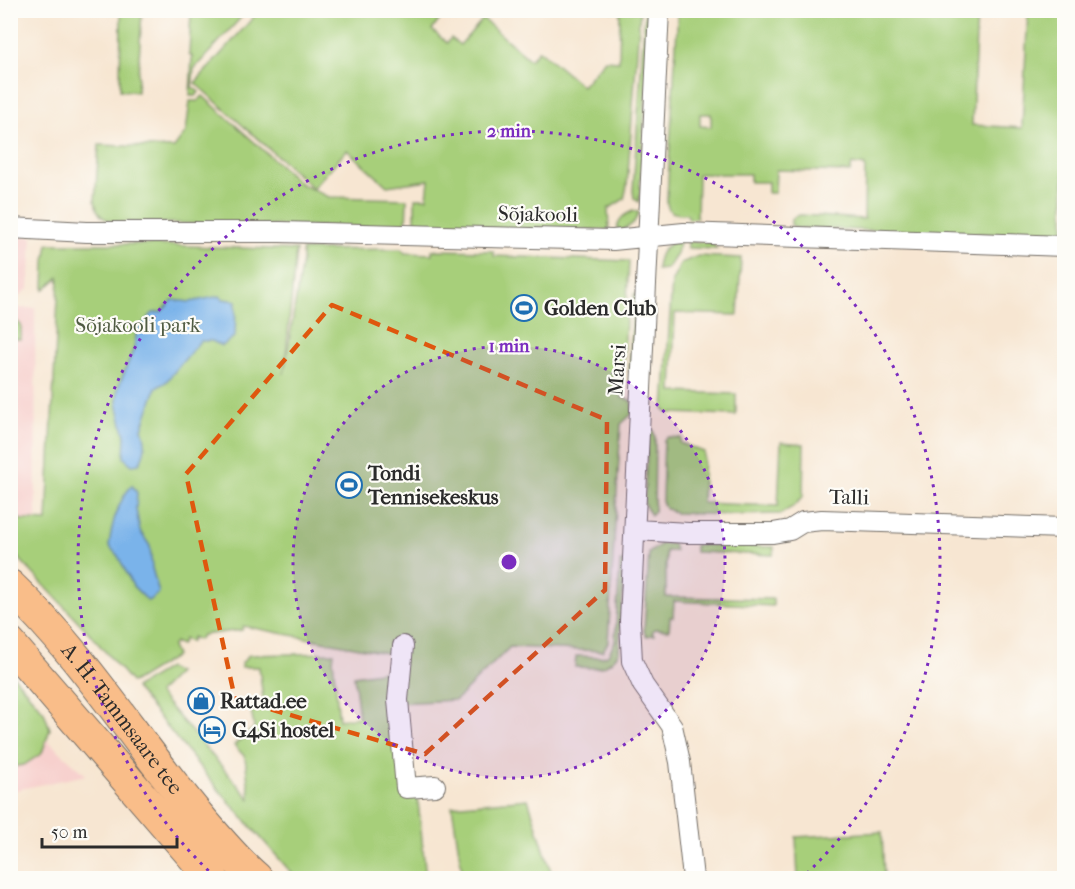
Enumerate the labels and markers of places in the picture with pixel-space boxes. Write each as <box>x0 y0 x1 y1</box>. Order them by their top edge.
sports icon: Golden Club <box>509 293 539 323</box>
place label: Golden Club <box>544 296 656 320</box>
place label: Tondi Tennisekeskus <box>367 461 499 509</box>
sports icon: Tondi Tennisekeskus <box>334 470 364 500</box>
centre of rings <box>499 552 519 572</box>
shop icon: Rattad.ee <box>186 686 216 716</box>
place label: Rattad.ee <box>220 689 307 713</box>
hotel icon: G4Si hostel <box>197 715 227 745</box>
place label: G4Si hostel <box>232 718 335 743</box>

